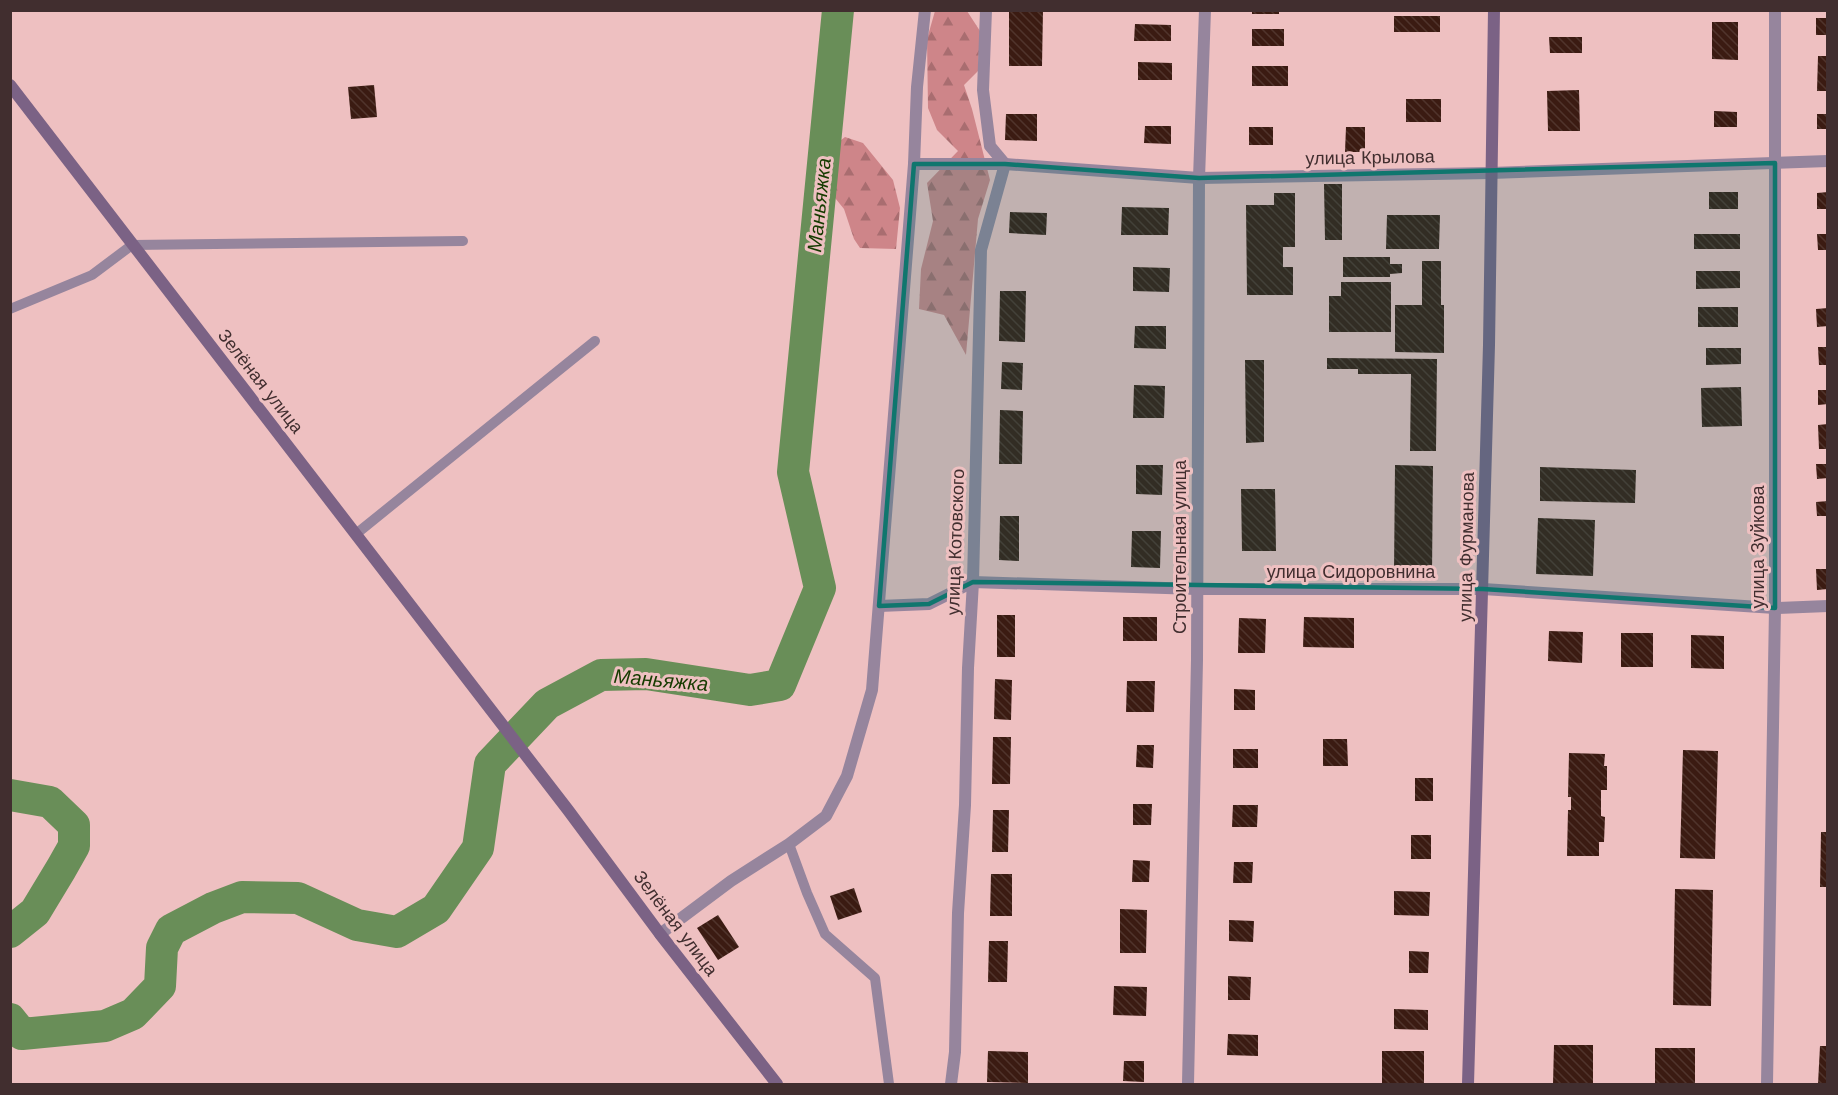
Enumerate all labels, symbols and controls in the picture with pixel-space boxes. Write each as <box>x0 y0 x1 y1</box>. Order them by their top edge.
street label: улица Крылова <box>1305 145 1436 169</box>
water label: Маньяжка <box>802 157 836 253</box>
street label: Зелёная улица <box>214 325 309 438</box>
street label: Строительная улица <box>1169 459 1190 634</box>
street label: улица Котовского <box>942 468 968 616</box>
street label: улица Фурманова <box>1454 471 1478 622</box>
street label: улица Зуйкова <box>1747 485 1768 609</box>
street label: улица Сидоровнина <box>1267 561 1436 582</box>
water label: Маньяжка <box>613 664 709 696</box>
street label: Зелёная улица <box>630 866 723 980</box>

